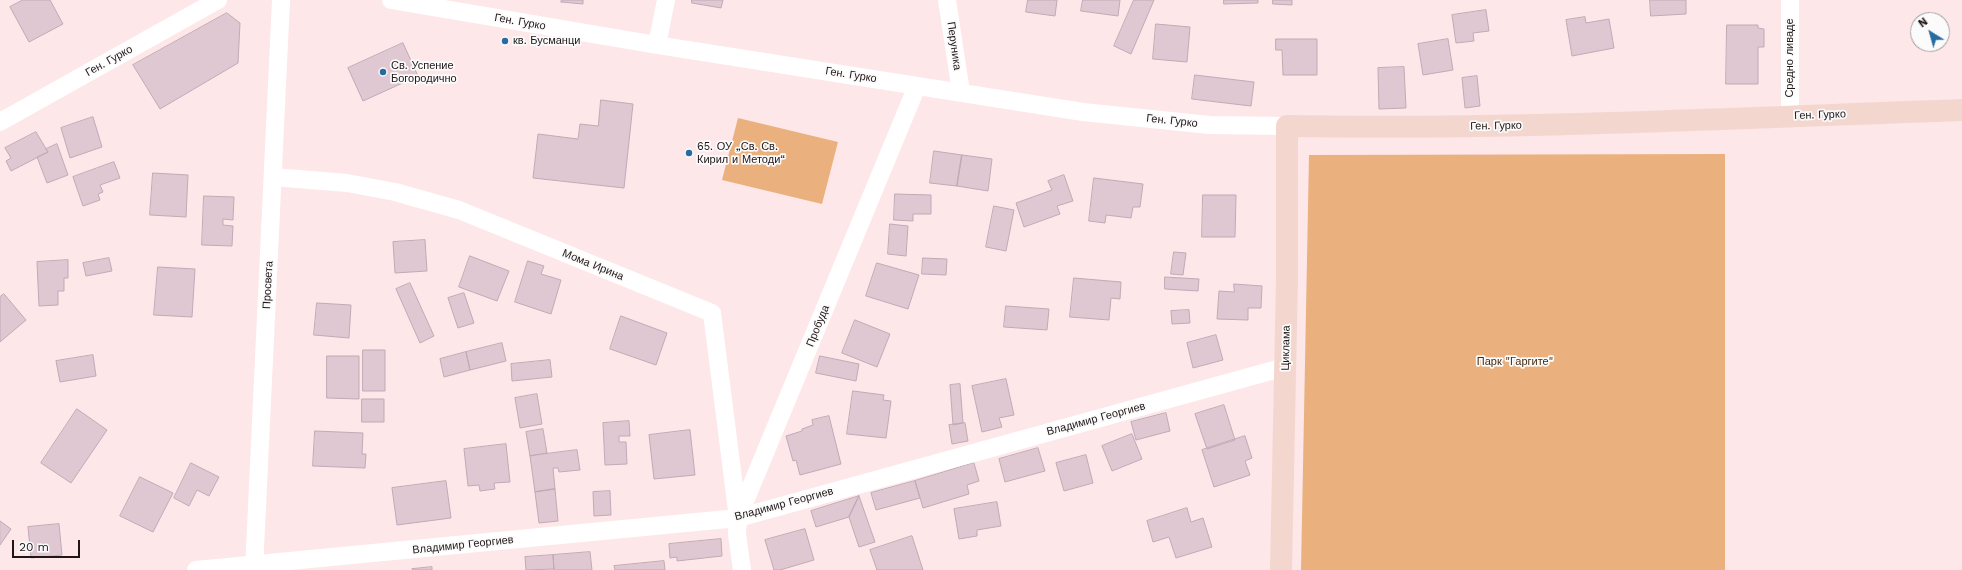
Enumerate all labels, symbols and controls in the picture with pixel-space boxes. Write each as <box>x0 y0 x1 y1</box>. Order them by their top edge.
street label: Ген. Гурко <box>493 11 547 33</box>
north arrow <box>1910 12 1950 52</box>
text: N <box>1916 15 1930 30</box>
street label: Средно ливаде <box>1783 18 1797 98</box>
street label: Перуника <box>944 21 964 71</box>
place label: кв. Бусманци <box>513 34 580 48</box>
marker: кв. Бусманци <box>500 36 510 46</box>
street label: Ген. Гурко <box>83 43 135 79</box>
place label: Св. Успение Богородично <box>391 59 457 85</box>
street label: Ген. Гурко <box>824 64 878 86</box>
marker: Св. Успение Богородично <box>378 67 388 77</box>
street label: Ген. Гурко <box>1794 107 1846 123</box>
street label: Ген. Гурко <box>1146 112 1198 130</box>
street label: Ген. Гурко <box>1470 119 1522 133</box>
place label: 65. ОУ „Св. Св. Кирил и Методи“ <box>697 140 785 166</box>
marker: 65. ОУ „Св. Св. Кирил и Методи“ <box>684 148 694 158</box>
street label: Мома Ирина <box>560 247 626 283</box>
street label: Просвета <box>260 261 276 309</box>
street label: Пробуда <box>804 303 832 349</box>
street label: Циклама <box>1279 325 1293 371</box>
park label: Парк "Гаргите" <box>1477 355 1553 369</box>
street label: Владимир Георгиев <box>1045 399 1147 439</box>
street label: Владимир Георгиев <box>733 484 835 524</box>
scale bar <box>14 532 82 558</box>
street label: Владимир Георгиев <box>412 533 514 557</box>
text: 20 m <box>19 540 49 554</box>

